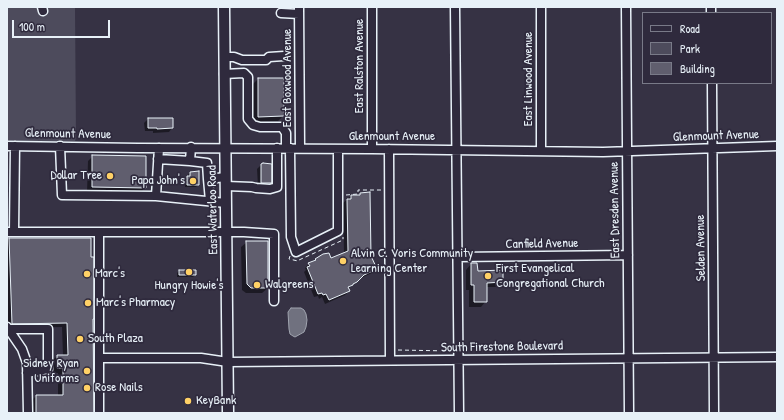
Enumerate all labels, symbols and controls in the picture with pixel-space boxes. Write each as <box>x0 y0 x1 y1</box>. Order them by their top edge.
scale bar <box>14 12 112 38</box>
legend <box>642 12 772 84</box>
text: 100 m <box>19 18 45 35</box>
street label: East Ralston Avenue <box>352 19 368 113</box>
text: Road <box>680 20 700 37</box>
street label: East Boxwood Avenue <box>280 29 296 127</box>
street label: East Linwood Avenue <box>521 32 537 126</box>
text: Park <box>680 40 700 57</box>
text: Building <box>680 60 715 77</box>
street label: Glenmount Avenue <box>25 125 111 143</box>
street label: Glenmount Avenue <box>673 127 759 145</box>
street label: Glenmount Avenue <box>349 129 435 145</box>
street label: East Dresden Avenue <box>606 161 624 259</box>
street label: East Waterloo Road <box>204 165 222 255</box>
place label: Dollar Tree <box>50 168 102 184</box>
marker: Dollar Tree <box>105 171 115 181</box>
place label: Papa John's <box>131 173 185 189</box>
marker: Papa John's <box>188 176 198 186</box>
street label: Selden Avenue <box>693 215 709 281</box>
street label: Canfield Avenue <box>505 236 579 252</box>
place label: Alvin C. Voris Community Learning Center <box>351 246 473 277</box>
marker: Alvin C. Voris Community Learning Center <box>338 256 348 266</box>
place label: First Evangelical Congregational Church <box>496 261 604 292</box>
place label: Marc's <box>95 266 125 282</box>
marker: Hungry Howie's <box>184 267 194 277</box>
marker: Marc's <box>82 269 92 279</box>
marker: First Evangelical Congregational Church <box>483 271 493 281</box>
place label: Walgreens <box>265 277 314 293</box>
place label: Hungry Howie's <box>154 278 224 294</box>
marker: Walgreens <box>252 280 262 290</box>
place label: Marc's Pharmacy <box>96 295 175 311</box>
marker: Marc's Pharmacy <box>83 298 93 308</box>
place label: South Plaza <box>88 331 143 347</box>
marker: South Plaza <box>75 334 85 344</box>
street label: South Firestone Boulevard <box>441 338 563 356</box>
place label: Sidney Ryan Uniforms <box>23 356 79 387</box>
marker: Sidney Ryan Uniforms <box>82 366 92 376</box>
place label: Rose Nails <box>95 380 143 396</box>
marker: Rose Nails <box>82 383 92 393</box>
place label: KeyBank <box>196 393 236 409</box>
marker: KeyBank <box>183 396 193 406</box>

